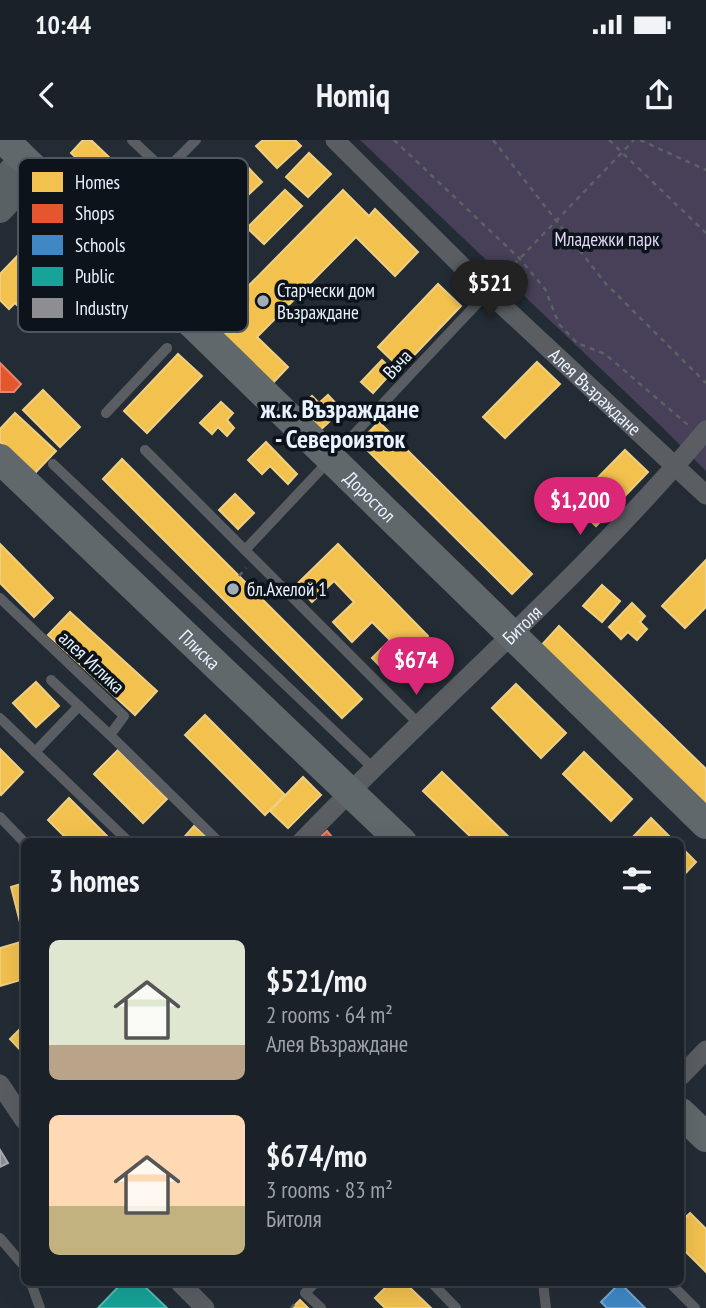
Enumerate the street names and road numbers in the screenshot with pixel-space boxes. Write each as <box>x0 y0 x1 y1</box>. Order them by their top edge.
street label: Алея Възраждане <box>544 343 646 441</box>
street label: Въча <box>378 344 416 384</box>
street label: Доростол <box>339 466 401 527</box>
street label: Битоля <box>497 600 547 649</box>
street label: Плиска <box>174 624 225 675</box>
street label: алея Иглика <box>54 626 130 698</box>

